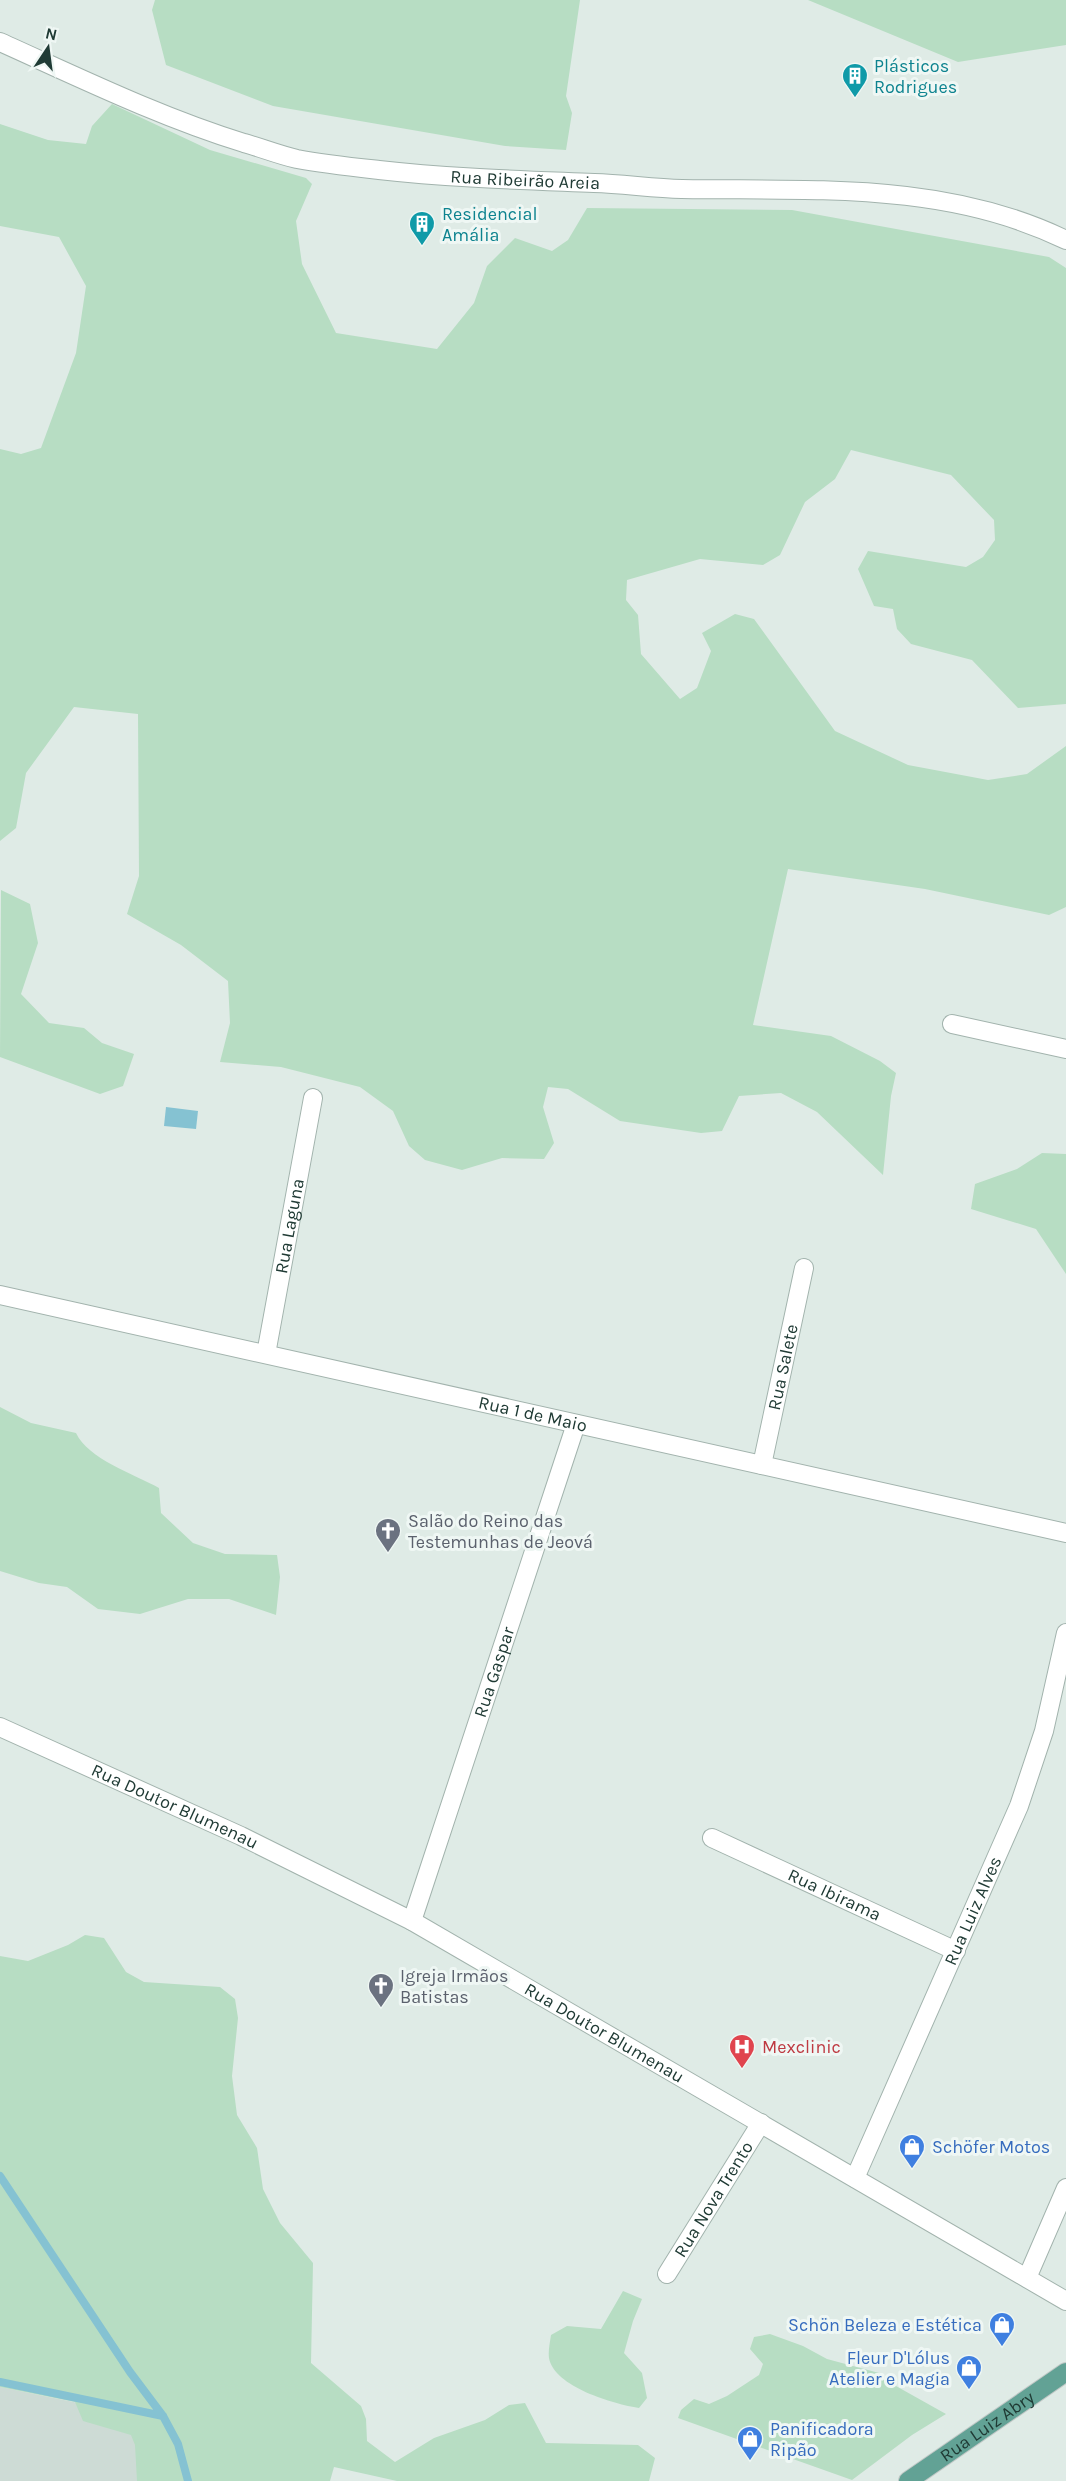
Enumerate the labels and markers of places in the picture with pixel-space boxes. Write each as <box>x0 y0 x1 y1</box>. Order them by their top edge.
place label: Plásticos Rodrigues <box>874 55 957 98</box>
building icon: Plásticos Rodrigues <box>840 61 870 99</box>
place label: Residencial Amália <box>442 203 537 246</box>
building icon: Residencial Amália <box>407 209 437 247</box>
place label: Salão do Reino das Testemunhas de Jeová <box>408 1510 593 1553</box>
church icon: Salão do Reino das Testemunhas de Jeová <box>373 1516 403 1554</box>
place label: Igreja Irmãos Batistas <box>400 1965 508 2008</box>
church icon: Igreja Irmãos Batistas <box>366 1971 396 2009</box>
hospital icon: Mexclinic <box>727 2032 757 2070</box>
place label: Mexclinic <box>762 2036 841 2058</box>
shop icon: Schöfer Motos <box>897 2132 927 2170</box>
place label: Schöfer Motos <box>932 2136 1050 2158</box>
shop icon: Schön Beleza e Estética <box>987 2310 1017 2348</box>
place label: Schön Beleza e Estética <box>788 2314 982 2336</box>
place label: Fleur D'Lólus Atelier e Magia <box>829 2347 950 2390</box>
shop icon: Fleur D'Lólus Atelier e Magia <box>954 2353 984 2391</box>
place label: Panificadora Ripão <box>770 2418 874 2461</box>
shop icon: Panificadora Ripão <box>735 2424 765 2462</box>

